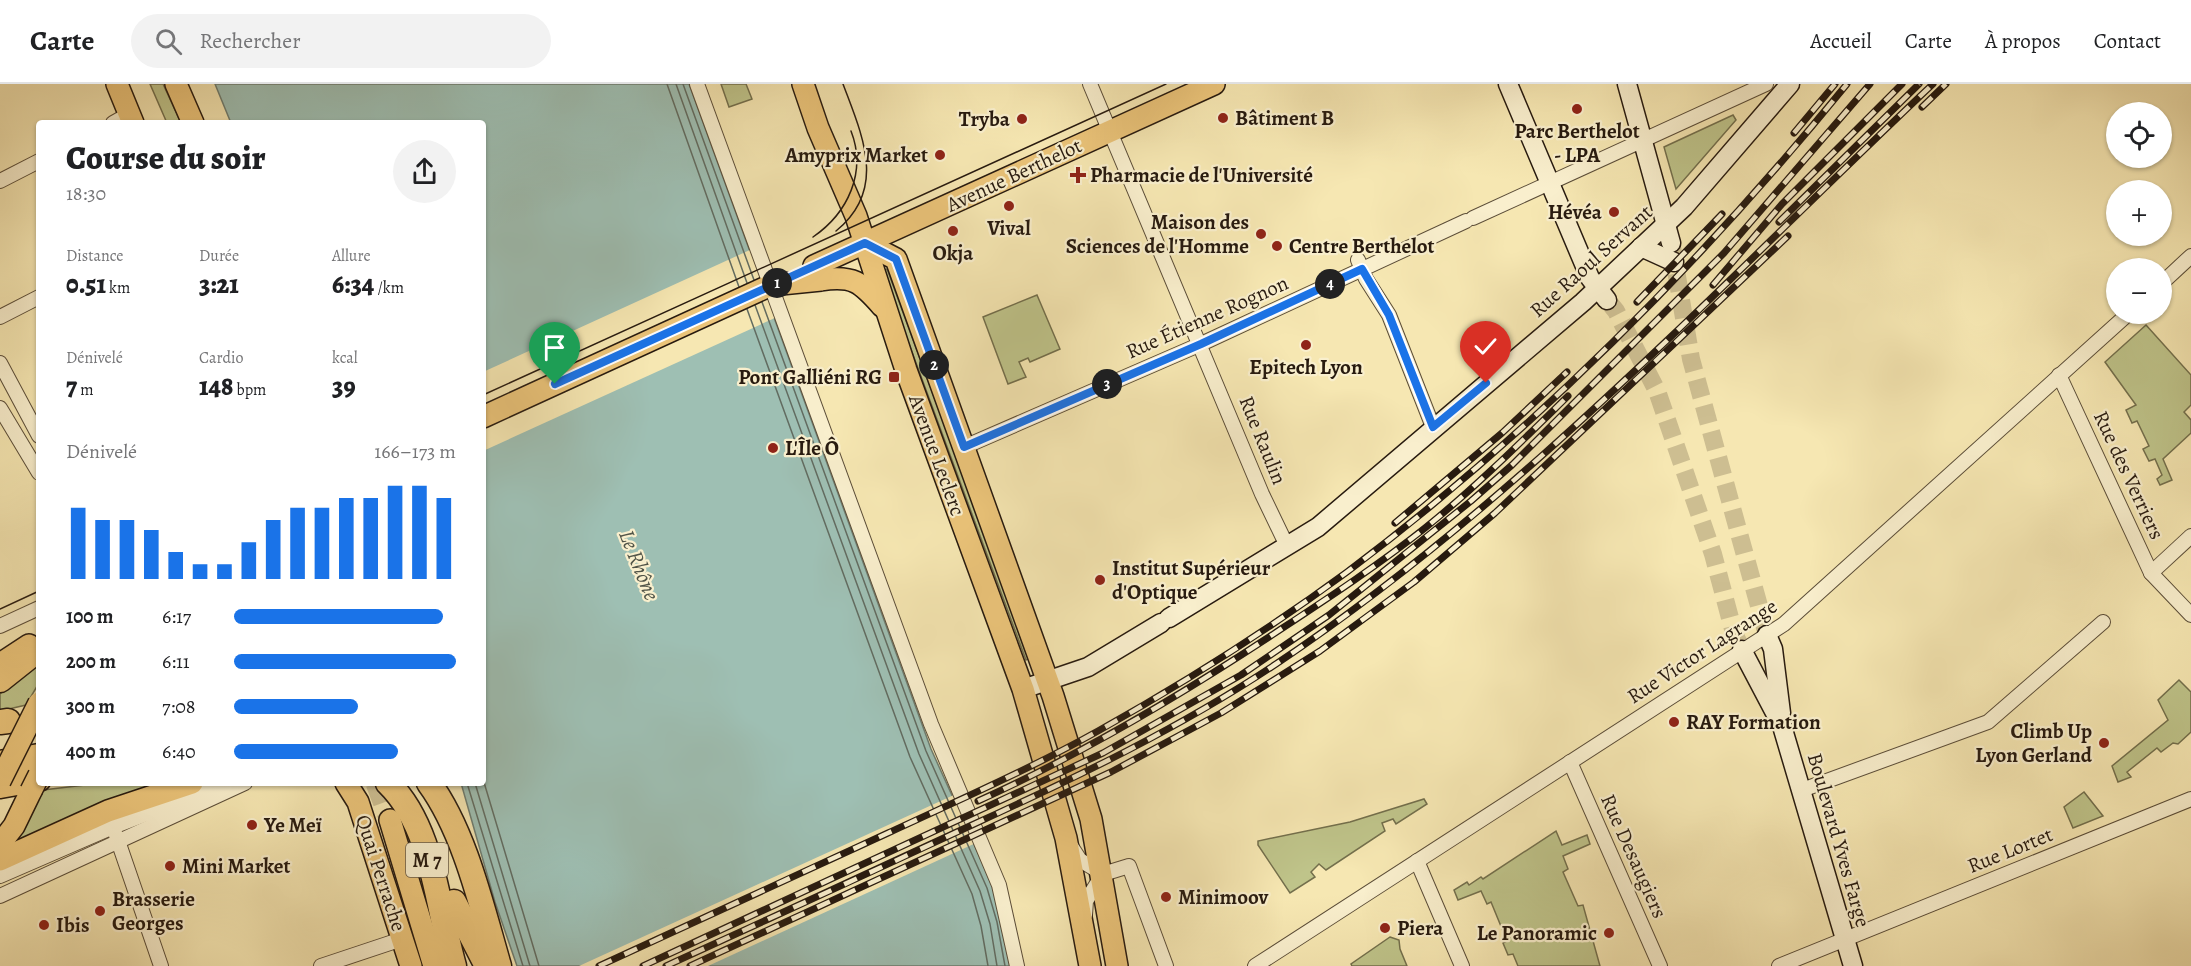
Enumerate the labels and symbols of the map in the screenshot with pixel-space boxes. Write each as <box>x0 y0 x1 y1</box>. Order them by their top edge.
marker: Parc Berthelot - LPA <box>1570 102 1584 116</box>
place label: Bâtiment B <box>1235 104 1334 132</box>
place label: Tryba <box>959 105 1011 133</box>
marker: Bâtiment B <box>1216 111 1230 125</box>
marker: Tryba <box>1015 112 1029 126</box>
place label: Parc Berthelot - LPA <box>1514 117 1640 169</box>
street label: Avenue Berthelot <box>941 131 1086 219</box>
place label: Amyprix Market <box>784 141 928 169</box>
marker: Amyprix Market <box>933 148 947 162</box>
place label: Pharmacie de l'Université <box>1090 161 1313 189</box>
marker: Pharmacie de l'Université <box>1071 168 1085 182</box>
street label: Rue Raoul Servant <box>1524 198 1658 324</box>
place label: Hévéa <box>1548 198 1603 226</box>
marker: Vival <box>1002 199 1016 213</box>
marker: Hévéa <box>1607 205 1621 219</box>
place label: Maison des Sciences de l'Homme <box>1066 208 1249 260</box>
place label: Vival <box>986 214 1031 242</box>
marker: Okja <box>946 224 960 238</box>
marker: Maison des Sciences de l'Homme <box>1254 227 1268 241</box>
place label: Centre Berthelot <box>1289 232 1435 260</box>
place label: Okja <box>933 239 974 267</box>
marker: Centre Berthelot <box>1270 239 1284 253</box>
pin: 1 <box>762 268 792 298</box>
street label: Rue Étienne Rognon <box>1121 269 1293 365</box>
pin: 4 <box>1315 269 1345 299</box>
pin <box>1460 321 1511 383</box>
pin <box>529 322 580 384</box>
marker: Epitech Lyon <box>1299 338 1313 352</box>
pin: 2 <box>919 350 949 380</box>
place label: Epitech Lyon <box>1249 353 1363 381</box>
place label: Pont Galliéni RG <box>738 363 882 391</box>
pin: 3 <box>1092 369 1122 399</box>
marker: Pont Galliéni RG <box>887 370 901 384</box>
street label: Avenue Leclerc <box>902 390 972 520</box>
street label: Rue Raulin <box>1233 392 1293 488</box>
street label: Rue des Verriers <box>2087 406 2171 544</box>
place label: L'Île Ô <box>785 434 839 462</box>
marker: L'Île Ô <box>766 441 780 455</box>
water label: Le Rhône <box>611 525 667 605</box>
place label: Institut Supérieur d'Optique <box>1112 554 1271 606</box>
marker: Institut Supérieur d'Optique <box>1093 573 1107 587</box>
street label: Rue Victor Lagrange <box>1622 592 1782 710</box>
place label: RAY Formation <box>1686 708 1821 736</box>
marker: RAY Formation <box>1667 715 1681 729</box>
place label: Climb Up Lyon Gerland <box>1975 717 2093 769</box>
marker: Climb Up Lyon Gerland <box>2097 736 2111 750</box>
street label: Boulevard Yves Farge <box>1801 750 1877 930</box>
street label: Rue Desaugiers <box>1594 789 1674 923</box>
place label: Ye Meï <box>263 811 322 839</box>
street label: Quai Perrache <box>349 811 413 935</box>
marker: Ye Meï <box>245 818 259 832</box>
street label: Rue Lortet <box>1963 820 2057 880</box>
road number: M 7 <box>406 843 448 877</box>
place label: Mini Market <box>182 852 291 880</box>
marker: Mini Market <box>163 859 177 873</box>
place label: Minimoov <box>1178 883 1269 911</box>
place label: Brasserie Georges <box>112 885 195 937</box>
marker: Minimoov <box>1159 890 1173 904</box>
marker: Brasserie Georges <box>93 904 107 918</box>
place label: Ibis <box>56 911 90 939</box>
place label: Piera <box>1397 914 1444 942</box>
marker: Ibis <box>37 918 51 932</box>
place label: Le Panoramic <box>1477 919 1597 947</box>
marker: Piera <box>1378 921 1392 935</box>
marker: Le Panoramic <box>1602 926 1616 940</box>

